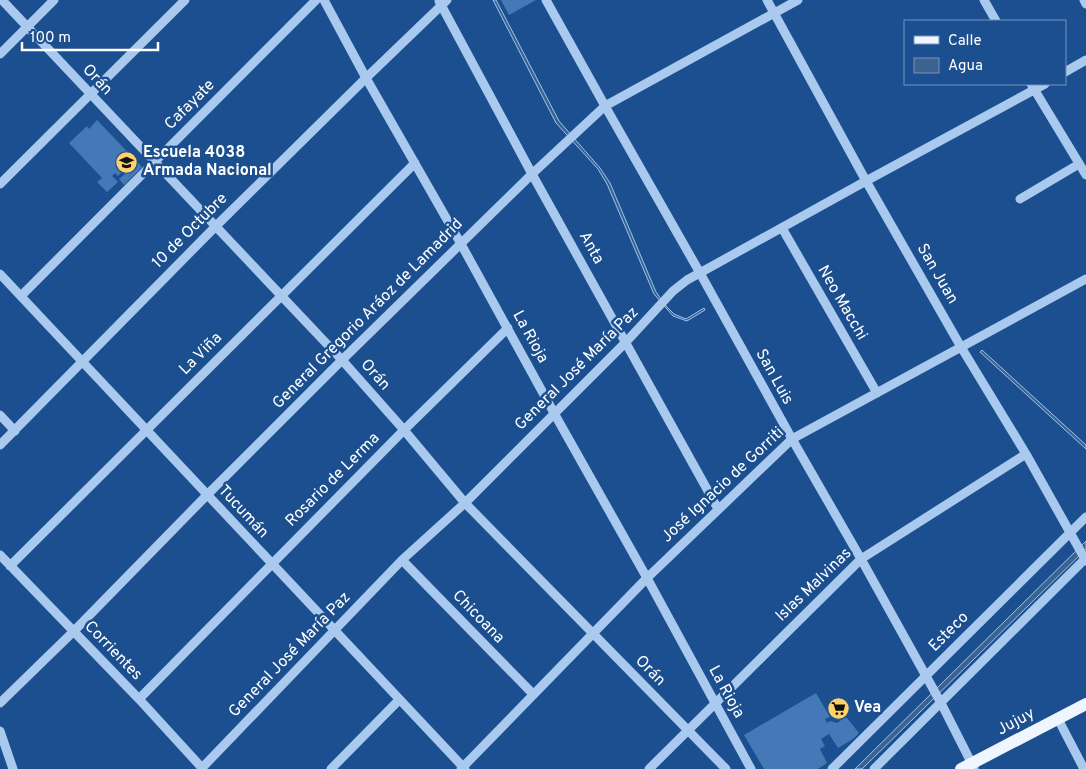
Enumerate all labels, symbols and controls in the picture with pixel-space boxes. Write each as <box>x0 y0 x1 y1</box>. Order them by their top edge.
scale bar <box>22 20 159 52</box>
legend <box>904 20 1066 85</box>
text: 100 m <box>30 29 71 48</box>
text: Calle <box>948 32 982 51</box>
text: Agua <box>948 57 983 76</box>
street label: Orán <box>78 60 116 100</box>
street label: Cafayate <box>161 76 219 134</box>
place label: Escuela 4038 Armada Nacional <box>143 143 272 181</box>
school or university icon: Escuela 4038 Armada Nacional <box>115 150 139 174</box>
street label: 10 de Octubre <box>148 189 232 273</box>
street label: General Gregorio Aráoz de Lamadrid <box>269 215 467 413</box>
street label: Anta <box>574 228 608 268</box>
street label: San Juan <box>912 240 962 308</box>
street label: Neo Macchi <box>813 262 871 344</box>
street label: General José María Paz <box>511 303 643 435</box>
street label: La Rioja <box>507 307 553 367</box>
street label: La Viña <box>175 328 227 380</box>
street label: San Luis <box>751 346 797 408</box>
street label: Orán <box>356 355 394 395</box>
street label: José Ignacio de Gorriti <box>657 423 789 547</box>
street label: Rosario de Lerma <box>282 429 384 531</box>
street label: Tucumán <box>213 481 273 543</box>
street label: Islas Malvinas <box>772 544 856 626</box>
street label: Chicoana <box>448 586 508 648</box>
street label: General José María Paz <box>225 588 355 722</box>
street label: Esteco <box>925 608 973 656</box>
street label: Corrientes <box>80 617 146 685</box>
street label: Orán <box>630 651 670 691</box>
street label: La Rioja <box>703 662 749 722</box>
supermarket icon: Vea <box>826 696 850 720</box>
place label: Vea <box>854 698 881 718</box>
street label: Jujuy <box>994 704 1038 740</box>

